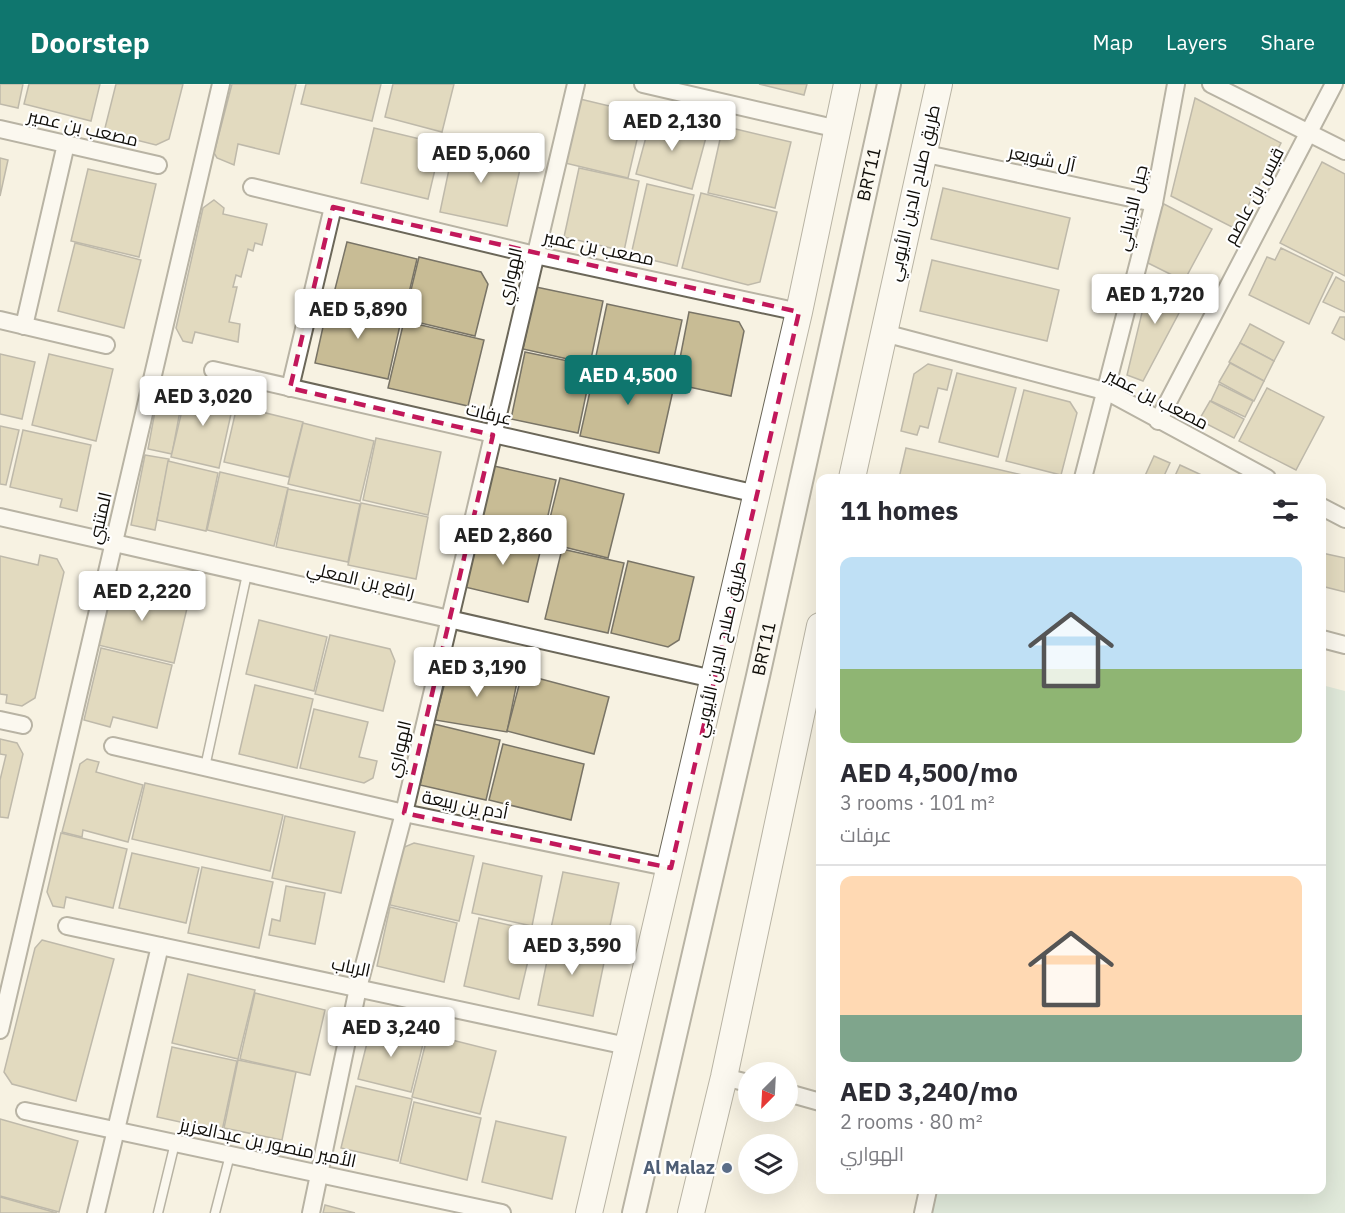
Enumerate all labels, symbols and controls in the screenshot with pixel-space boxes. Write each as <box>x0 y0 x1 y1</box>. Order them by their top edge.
text: Doorstep <box>30 24 150 61</box>
text: Map <box>1093 28 1133 56</box>
text: Layers <box>1166 28 1228 56</box>
text: Share <box>1261 28 1315 56</box>
pin: AED 2,130 <box>603 101 741 152</box>
street label: طريق صلاح الدين الأيوبي <box>882 102 948 284</box>
street label: مصعب بن عمير <box>25 103 140 151</box>
text: AED 2,130 <box>623 107 721 134</box>
pin: AED 5,060 <box>412 133 550 184</box>
text: AED 5,060 <box>432 139 530 166</box>
street label: آل شويعر <box>1005 140 1078 177</box>
street label: قيس بن عاصم <box>1218 143 1290 249</box>
street label: BRT11 <box>851 145 886 203</box>
street label: جبل الذبياني <box>1110 163 1156 254</box>
street label: مصعب بن عمير <box>541 224 656 270</box>
street label: الهواري <box>492 245 530 307</box>
pin: AED 1,720 <box>1086 274 1224 325</box>
text: AED 1,720 <box>1106 280 1204 307</box>
pin: AED 5,890 <box>289 289 427 340</box>
text: AED 5,890 <box>309 295 407 322</box>
pin: AED 4,500 <box>559 355 697 406</box>
text: AED 4,500 <box>579 361 677 388</box>
street label: مصعب بن عمير <box>1101 362 1213 434</box>
pin: AED 3,020 <box>134 376 272 427</box>
text: AED 3,020 <box>154 382 252 409</box>
street label: عرفات <box>464 397 514 430</box>
street label: المتنبي <box>82 490 120 547</box>
text: 11 homes <box>840 493 958 527</box>
icon: filters <box>1269 494 1302 527</box>
pin: AED 2,860 <box>434 515 572 566</box>
text: AED 2,860 <box>454 521 552 548</box>
street label: رافع بن المعلي <box>304 556 417 606</box>
street label: طريق صلاح الدين الأيوبي <box>688 558 754 740</box>
pin: AED 2,220 <box>73 571 211 622</box>
text: AED 2,220 <box>93 577 191 604</box>
icon: home <box>1017 596 1125 704</box>
street label: BRT11 <box>746 619 781 678</box>
pin: AED 3,190 <box>408 647 546 698</box>
text: AED 3,190 <box>428 653 526 680</box>
street label: الهواري <box>381 718 419 780</box>
text: AED 4,500/mo <box>840 755 1018 789</box>
street label: أدم بن ربيعة <box>420 785 510 825</box>
text: 3 rooms · 101 m² <box>840 789 995 816</box>
text: عرفات <box>840 821 892 848</box>
icon: home <box>1017 915 1125 1023</box>
pin: AED 3,590 <box>503 925 641 976</box>
text: AED 3,590 <box>523 931 621 958</box>
street label: الرباب <box>329 951 373 982</box>
pin: AED 3,240 <box>322 1007 460 1058</box>
text: AED 3,240 <box>342 1013 440 1040</box>
north arrow <box>738 1062 798 1122</box>
map controls <box>738 1062 798 1194</box>
text: AED 3,240/mo <box>840 1074 1018 1108</box>
text: 2 rooms · 80 m² <box>840 1108 983 1135</box>
street label: الأمير منصور بن عبدالعزيز <box>177 1112 359 1172</box>
button: layers <box>738 1134 798 1194</box>
text: الهواري <box>840 1140 904 1167</box>
place label: Al Malaz <box>643 1156 715 1179</box>
marker: Al Malaz <box>720 1161 734 1175</box>

